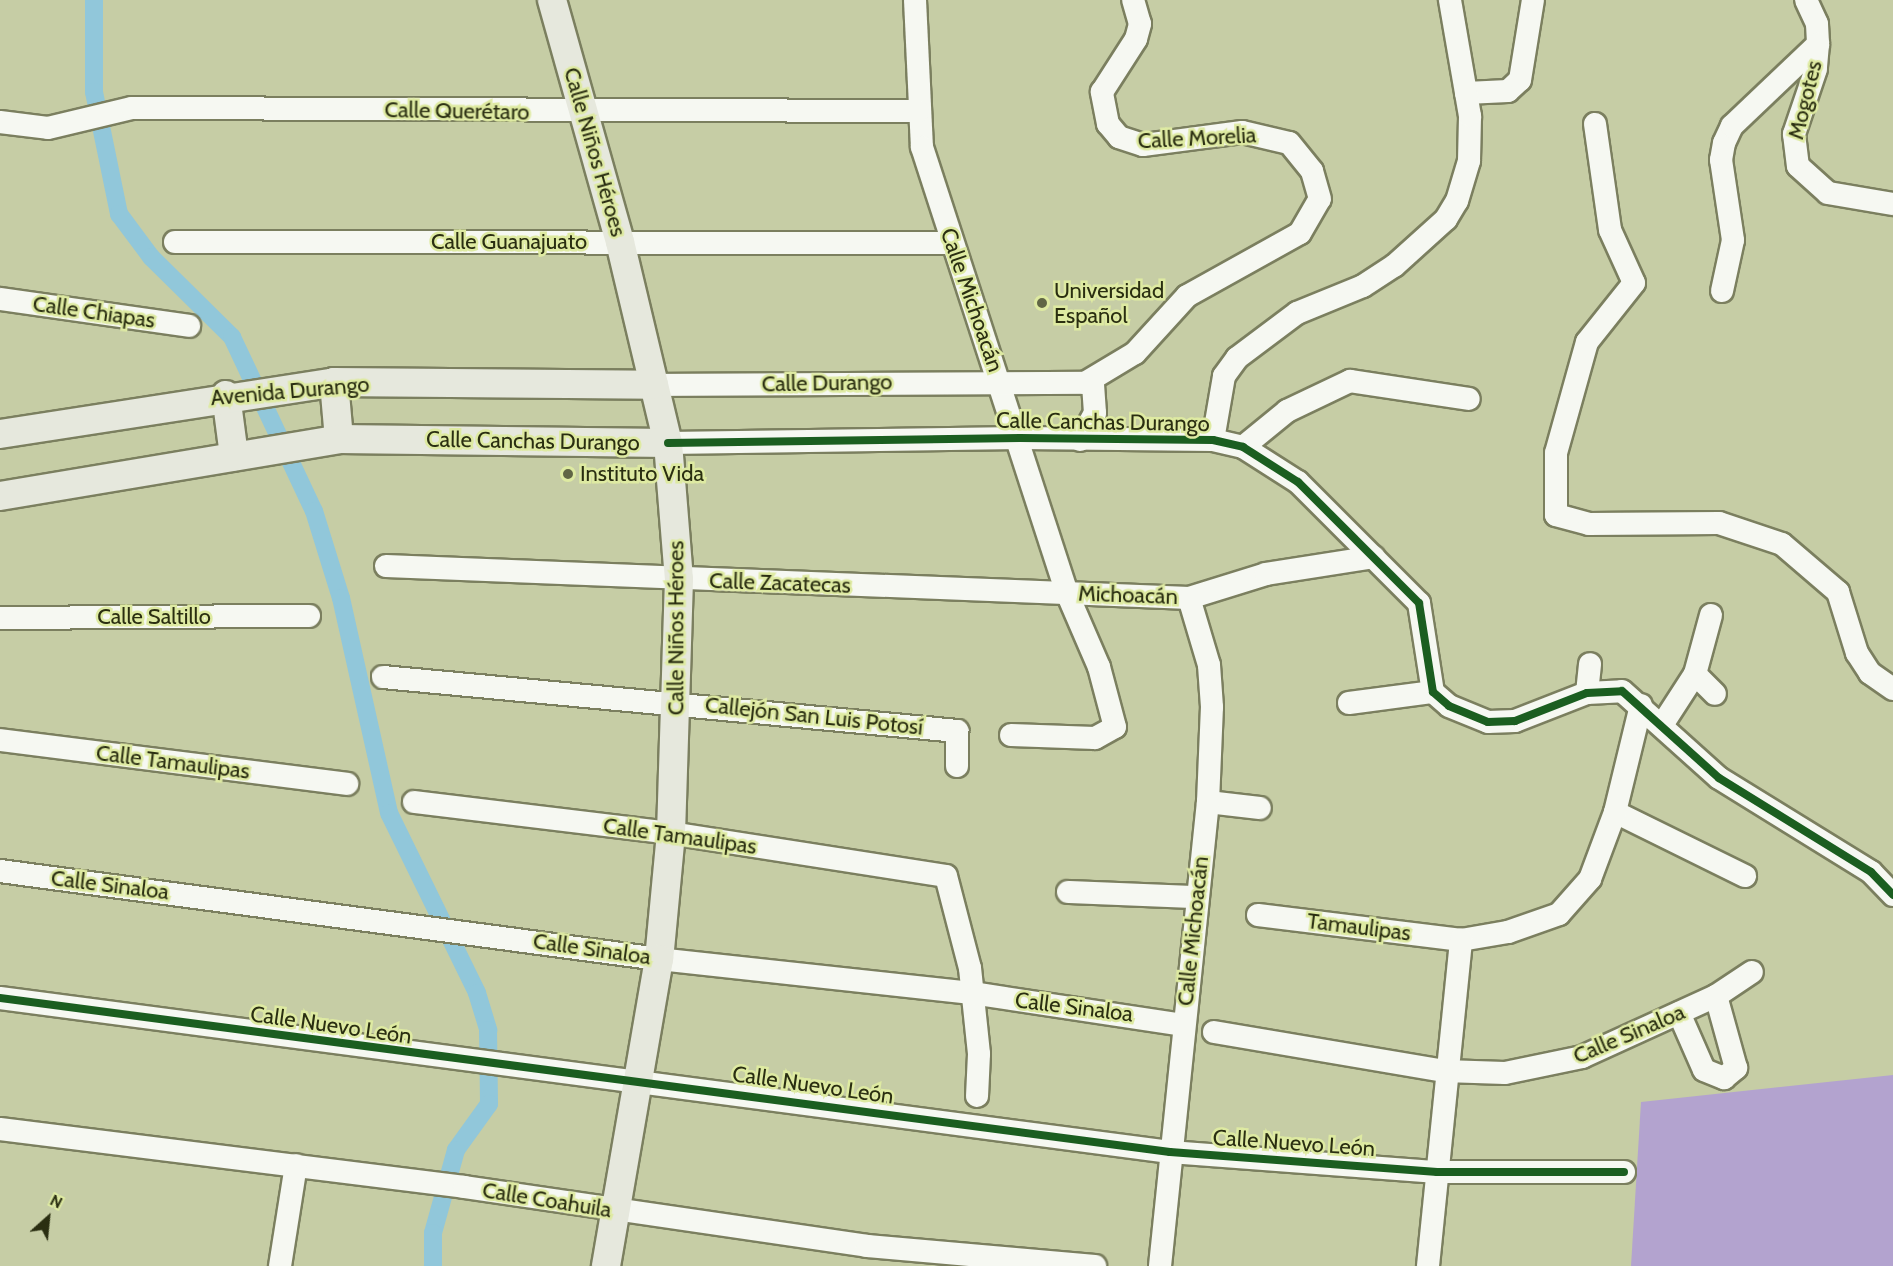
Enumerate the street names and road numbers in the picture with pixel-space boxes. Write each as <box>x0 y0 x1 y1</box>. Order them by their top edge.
street label: Mogotes <box>1782 58 1828 142</box>
street label: Calle Niños Héroes <box>558 64 632 240</box>
street label: Calle Querétaro <box>384 97 530 125</box>
street label: Calle Morelia <box>1137 122 1257 154</box>
street label: Calle Michoacán <box>935 225 1009 375</box>
street label: Calle Guanajuato <box>431 229 587 255</box>
street label: Calle Chiapas <box>31 290 157 334</box>
street label: Calle Durango <box>761 369 893 397</box>
street label: Avenida Durango <box>209 371 371 411</box>
street label: Calle Canchas Durango <box>996 407 1210 437</box>
street label: Calle Canchas Durango <box>426 426 640 456</box>
street label: Calle Niños Héroes <box>663 541 689 715</box>
street label: Calle Zacatecas <box>709 567 851 599</box>
street label: Michoacán <box>1078 580 1178 610</box>
street label: Calle Saltillo <box>97 604 211 630</box>
street label: Callejón San Luis Potosí <box>704 691 924 741</box>
street label: Calle Tamaulipas <box>95 739 251 785</box>
street label: Calle Tamaulipas <box>602 812 758 860</box>
street label: Calle Michoacán <box>1172 855 1214 1007</box>
street label: Calle Sinaloa <box>50 865 170 905</box>
street label: Tamaulipas <box>1306 908 1412 946</box>
street label: Calle Sinaloa <box>531 928 653 970</box>
street label: Calle Sinaloa <box>1014 987 1134 1027</box>
street label: Calle Sinaloa <box>1569 999 1689 1069</box>
street label: Calle Nuevo León <box>249 1001 413 1049</box>
street label: Calle Nuevo León <box>731 1061 895 1109</box>
street label: Calle Nuevo León <box>1212 1124 1376 1162</box>
street label: Calle Coahuila <box>481 1177 613 1223</box>

